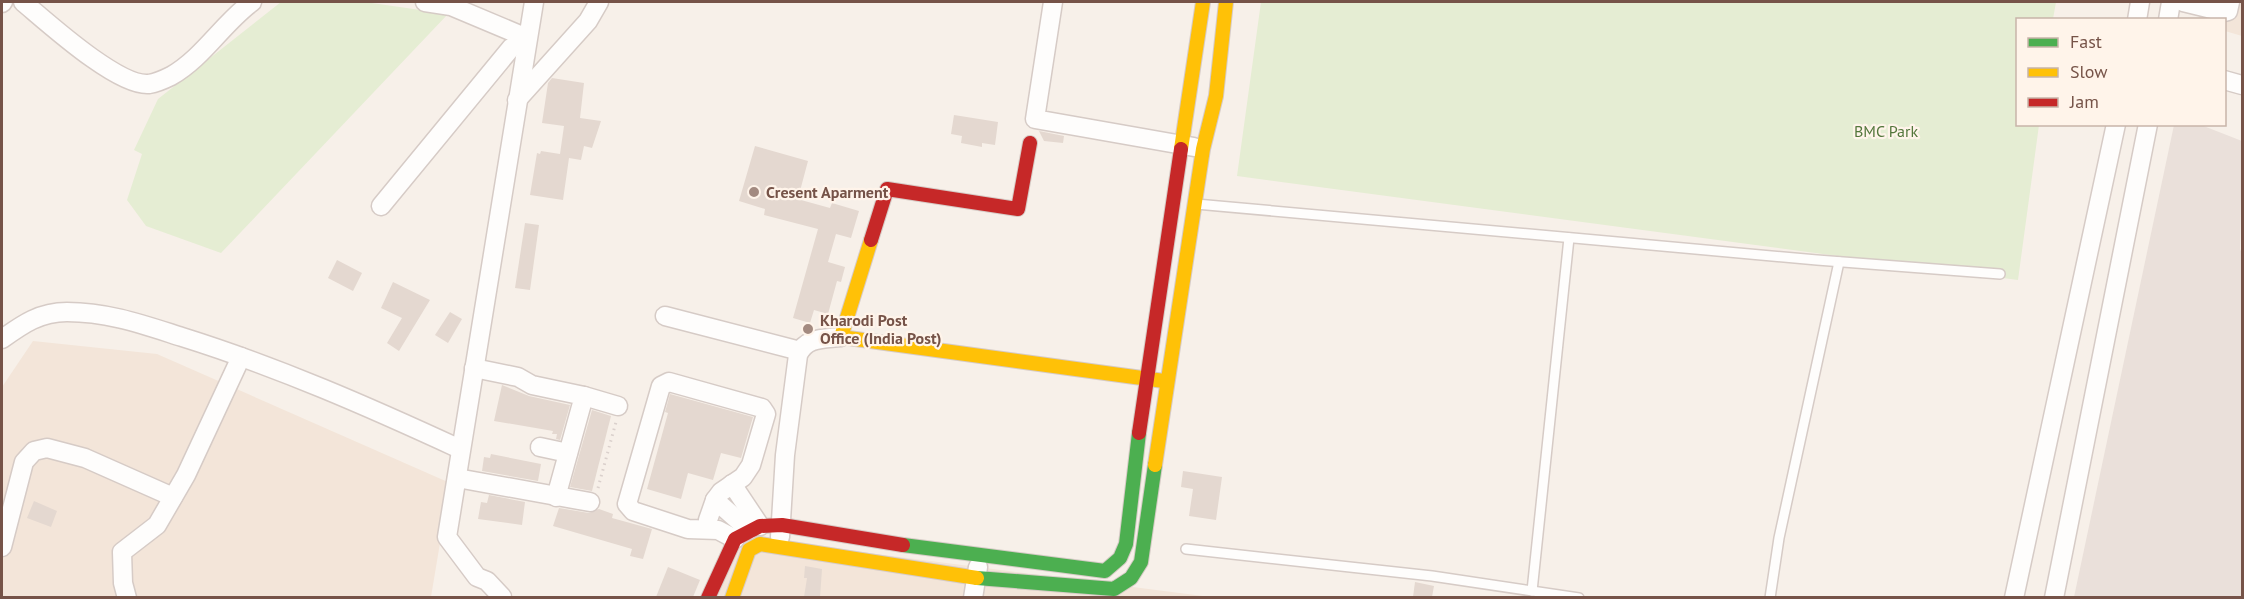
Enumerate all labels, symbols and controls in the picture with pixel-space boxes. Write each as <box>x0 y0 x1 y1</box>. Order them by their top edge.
legend <box>2016 18 2226 126</box>
text: Fast <box>2070 30 2102 53</box>
text: Slow <box>2070 60 2108 83</box>
text: Jam <box>2069 90 2099 113</box>
park label: BMC Park <box>1854 121 1918 141</box>
place label: Cresent Aparment <box>766 182 889 202</box>
marker: Cresent Aparment <box>747 185 761 199</box>
place label: Kharodi Post Office (India Post) <box>820 310 942 348</box>
marker: Kharodi Post Office (India Post) <box>801 322 815 336</box>

